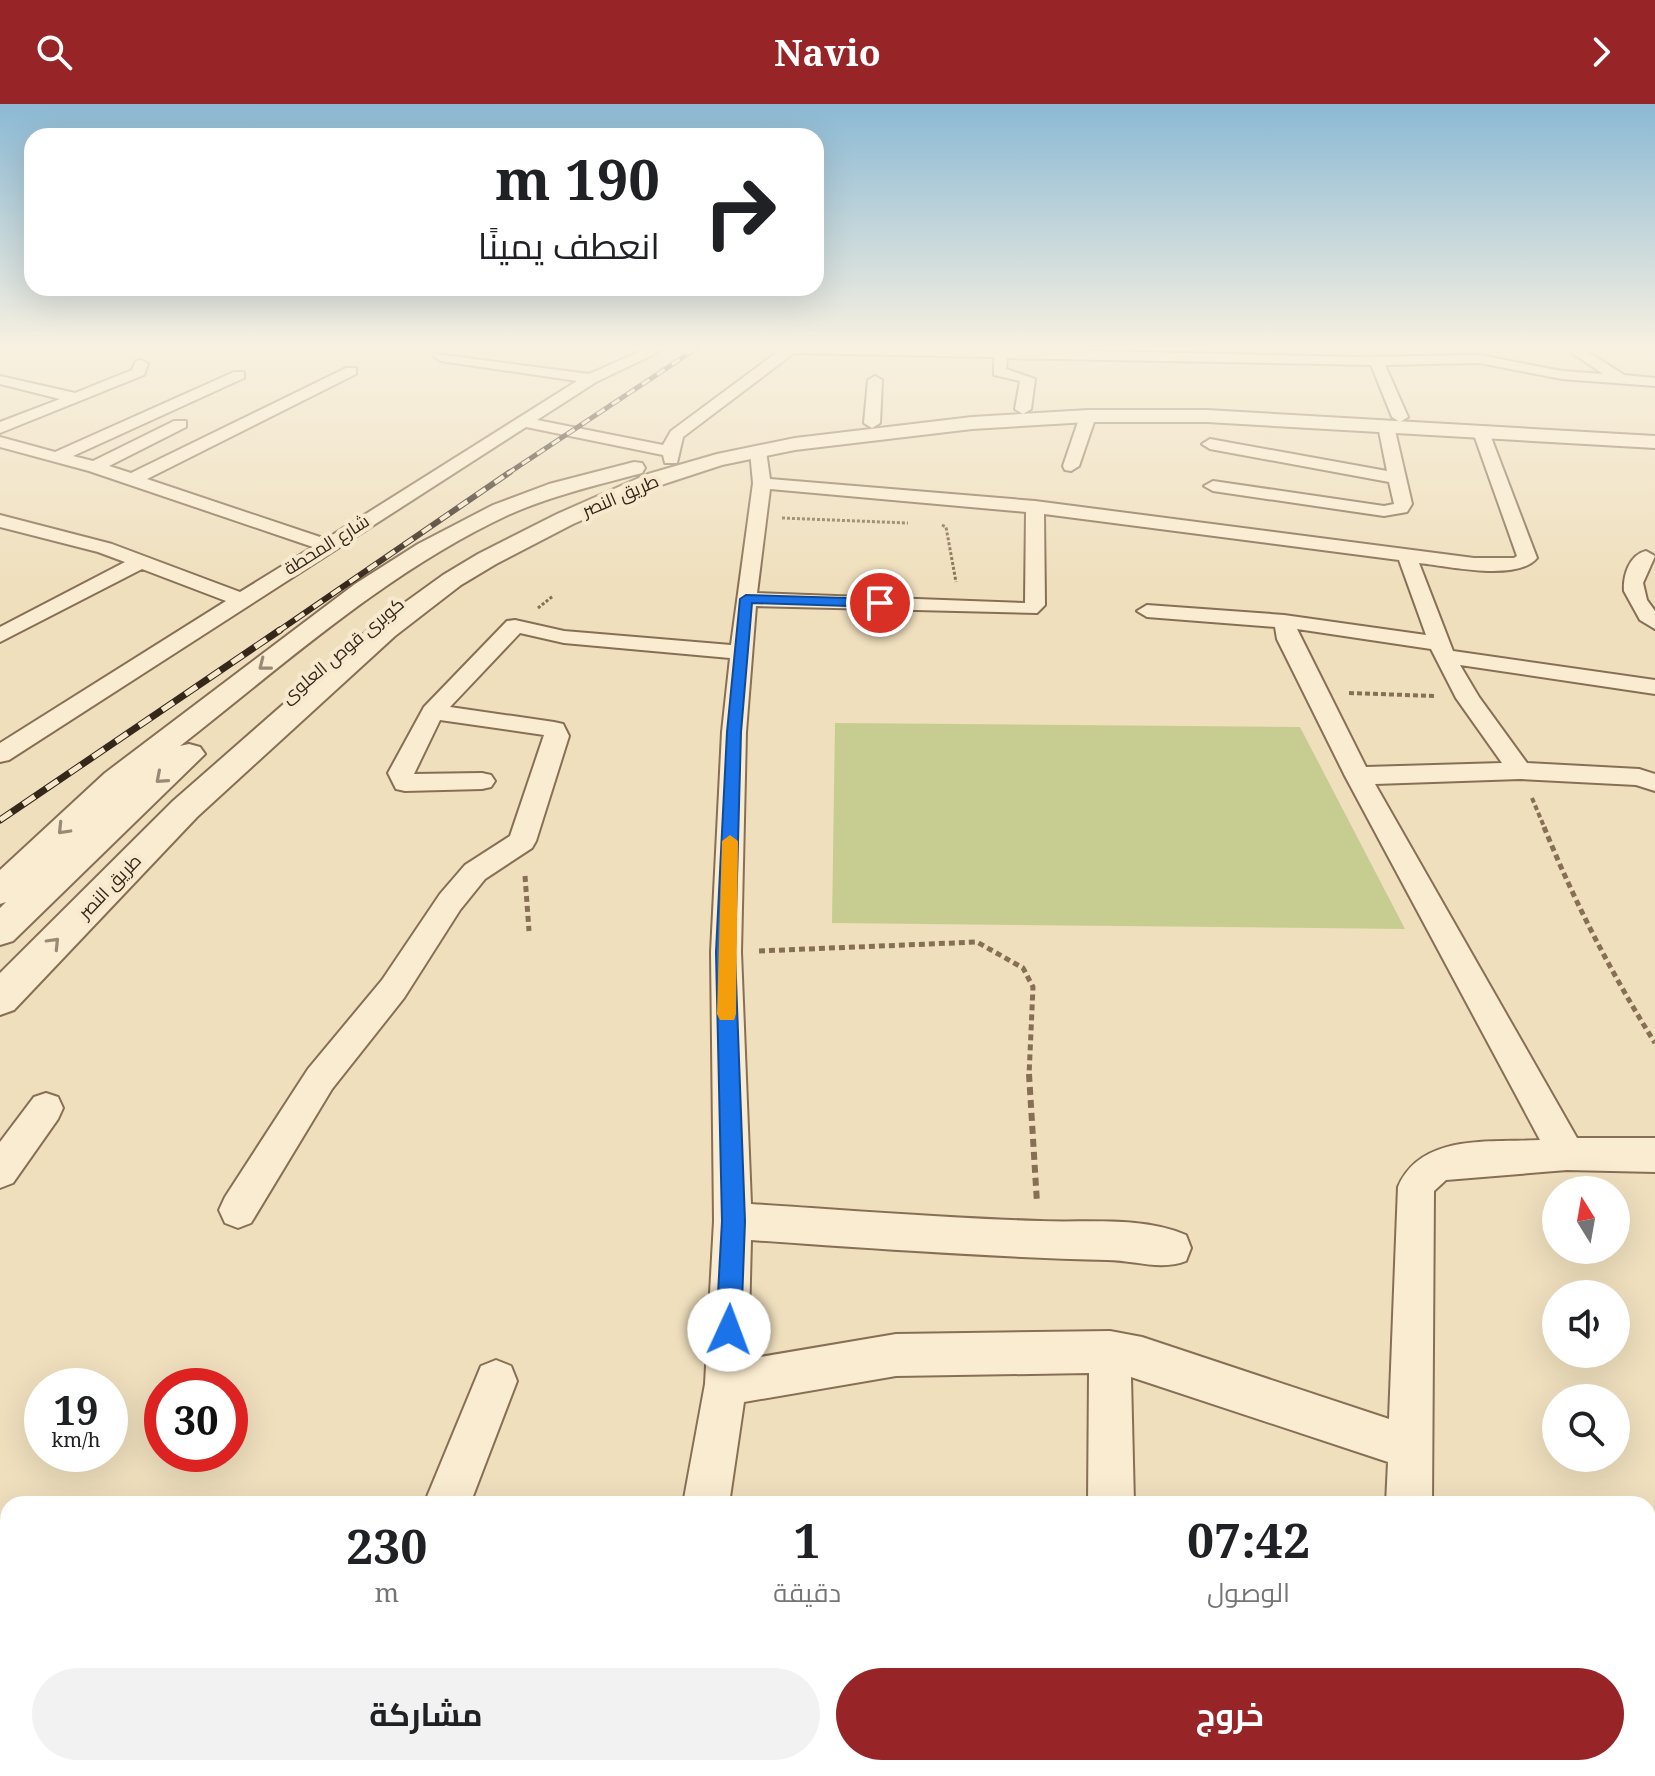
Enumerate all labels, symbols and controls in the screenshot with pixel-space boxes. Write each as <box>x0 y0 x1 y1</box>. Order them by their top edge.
text: Navio <box>774 28 881 77</box>
icon: search <box>32 30 76 74</box>
icon: forward <box>1579 30 1623 74</box>
text: 190 m <box>495 140 660 216</box>
icon: right <box>688 160 792 264</box>
text: انعطف يمينًا <box>478 221 660 270</box>
street label: طريق النصر <box>577 468 662 523</box>
street label: شارع المحطة <box>279 508 374 581</box>
pin <box>846 569 914 637</box>
icon: arrive <box>858 581 902 625</box>
street label: كوبرى قوص العلوى <box>276 591 408 709</box>
one-way arrow <box>258 655 273 669</box>
one-way arrow <box>155 768 170 783</box>
one-way arrow <box>58 820 72 834</box>
street label: طريق النصر <box>72 849 147 925</box>
one-way arrow <box>45 938 59 952</box>
north arrow <box>1542 1176 1630 1264</box>
map controls <box>1542 1176 1630 1472</box>
button: sound <box>1542 1280 1630 1368</box>
position arrow <box>687 1288 771 1372</box>
speed limit sign: 30 <box>144 1368 248 1472</box>
text: 19 <box>53 1382 99 1437</box>
button: search <box>1542 1384 1630 1472</box>
text: km/h <box>51 1426 101 1453</box>
text: 1 <box>794 1507 821 1572</box>
text: 07:42 <box>1187 1507 1310 1572</box>
text: 230 <box>346 1513 427 1578</box>
text: m <box>374 1574 399 1610</box>
text: دقيقة <box>773 1574 841 1610</box>
text: الوصول <box>1207 1574 1290 1610</box>
button: مشاركة <box>32 1668 820 1760</box>
button: خروج <box>836 1668 1624 1760</box>

